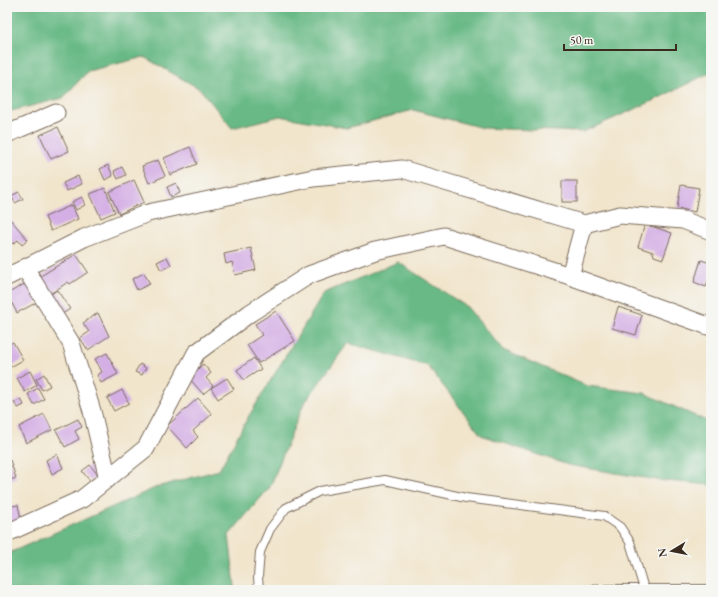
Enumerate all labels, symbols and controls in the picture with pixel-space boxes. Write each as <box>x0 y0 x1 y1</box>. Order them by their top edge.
scale bar <box>564 26 676 52</box>
text: 50 m <box>570 32 594 48</box>
north arrow <box>652 531 692 571</box>
text: N <box>654 547 670 558</box>

